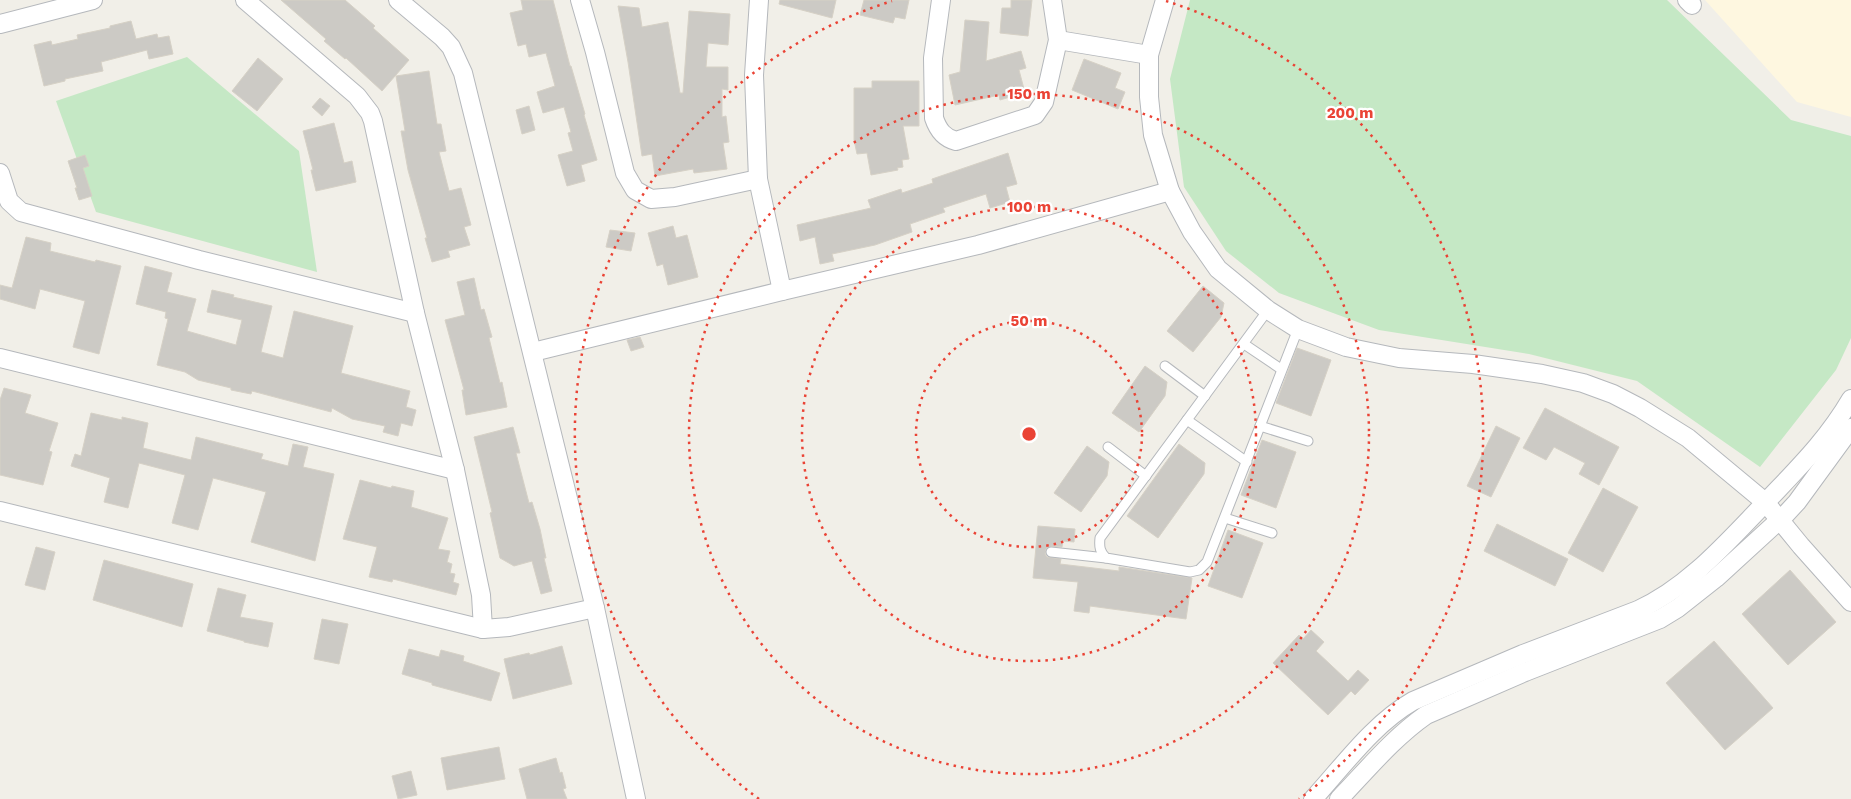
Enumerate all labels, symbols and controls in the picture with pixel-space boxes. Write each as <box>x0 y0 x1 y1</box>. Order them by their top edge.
text: 150 m <box>1007 85 1051 103</box>
text: 200 m <box>1327 104 1373 122</box>
text: 100 m <box>1007 198 1051 216</box>
text: 50 m <box>1011 312 1047 330</box>
centre of rings <box>1020 425 1038 443</box>

